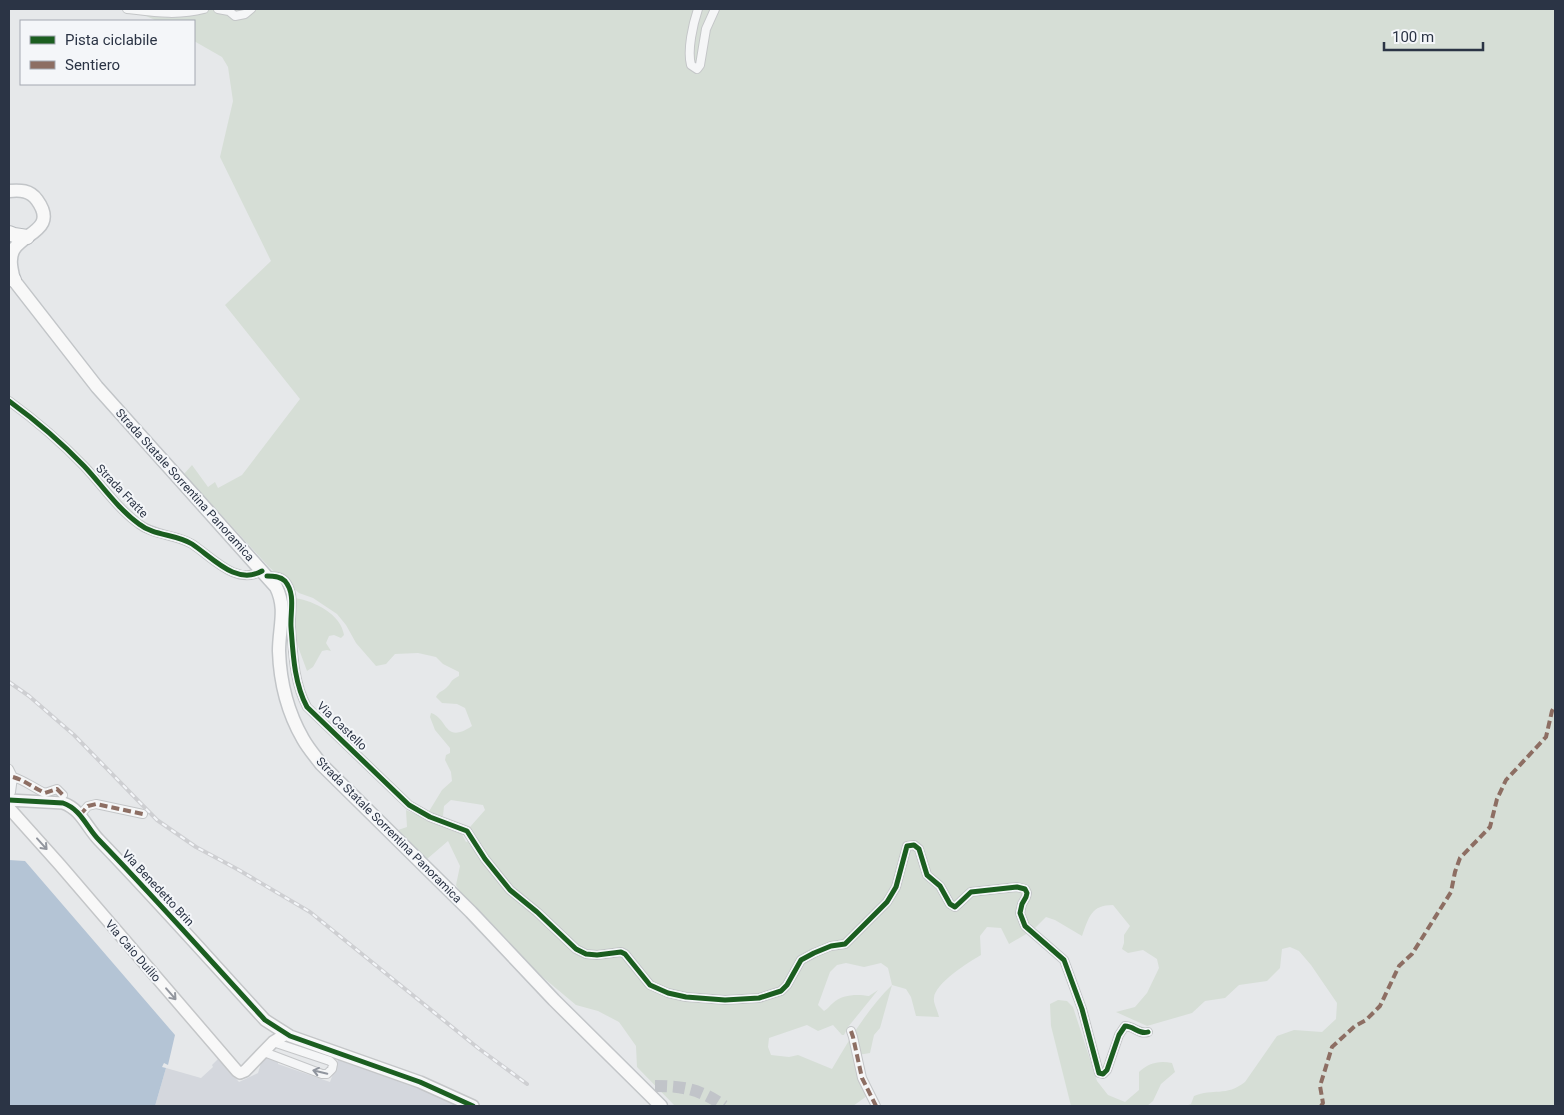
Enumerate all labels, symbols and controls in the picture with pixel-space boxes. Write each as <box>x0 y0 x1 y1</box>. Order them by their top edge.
legend <box>20 20 195 85</box>
scale bar <box>1384 20 1483 52</box>
text: 100 m <box>1392 28 1434 46</box>
text: Pista ciclabile <box>65 31 158 49</box>
text: Sentiero <box>65 56 120 74</box>
street label: Strada Statale Sorrentina Panoramica <box>113 406 257 564</box>
street label: Strada Fratte <box>93 461 151 521</box>
street label: Via Castello <box>314 699 370 753</box>
street label: Strada Statale Sorrentina Panoramica <box>313 754 465 906</box>
one-way arrow <box>36 838 48 851</box>
street label: Via Benedetto Brin <box>119 847 197 929</box>
street label: Via Caio Duilio <box>102 917 164 985</box>
one-way arrow <box>165 987 176 1000</box>
one-way arrow <box>312 1067 328 1076</box>

